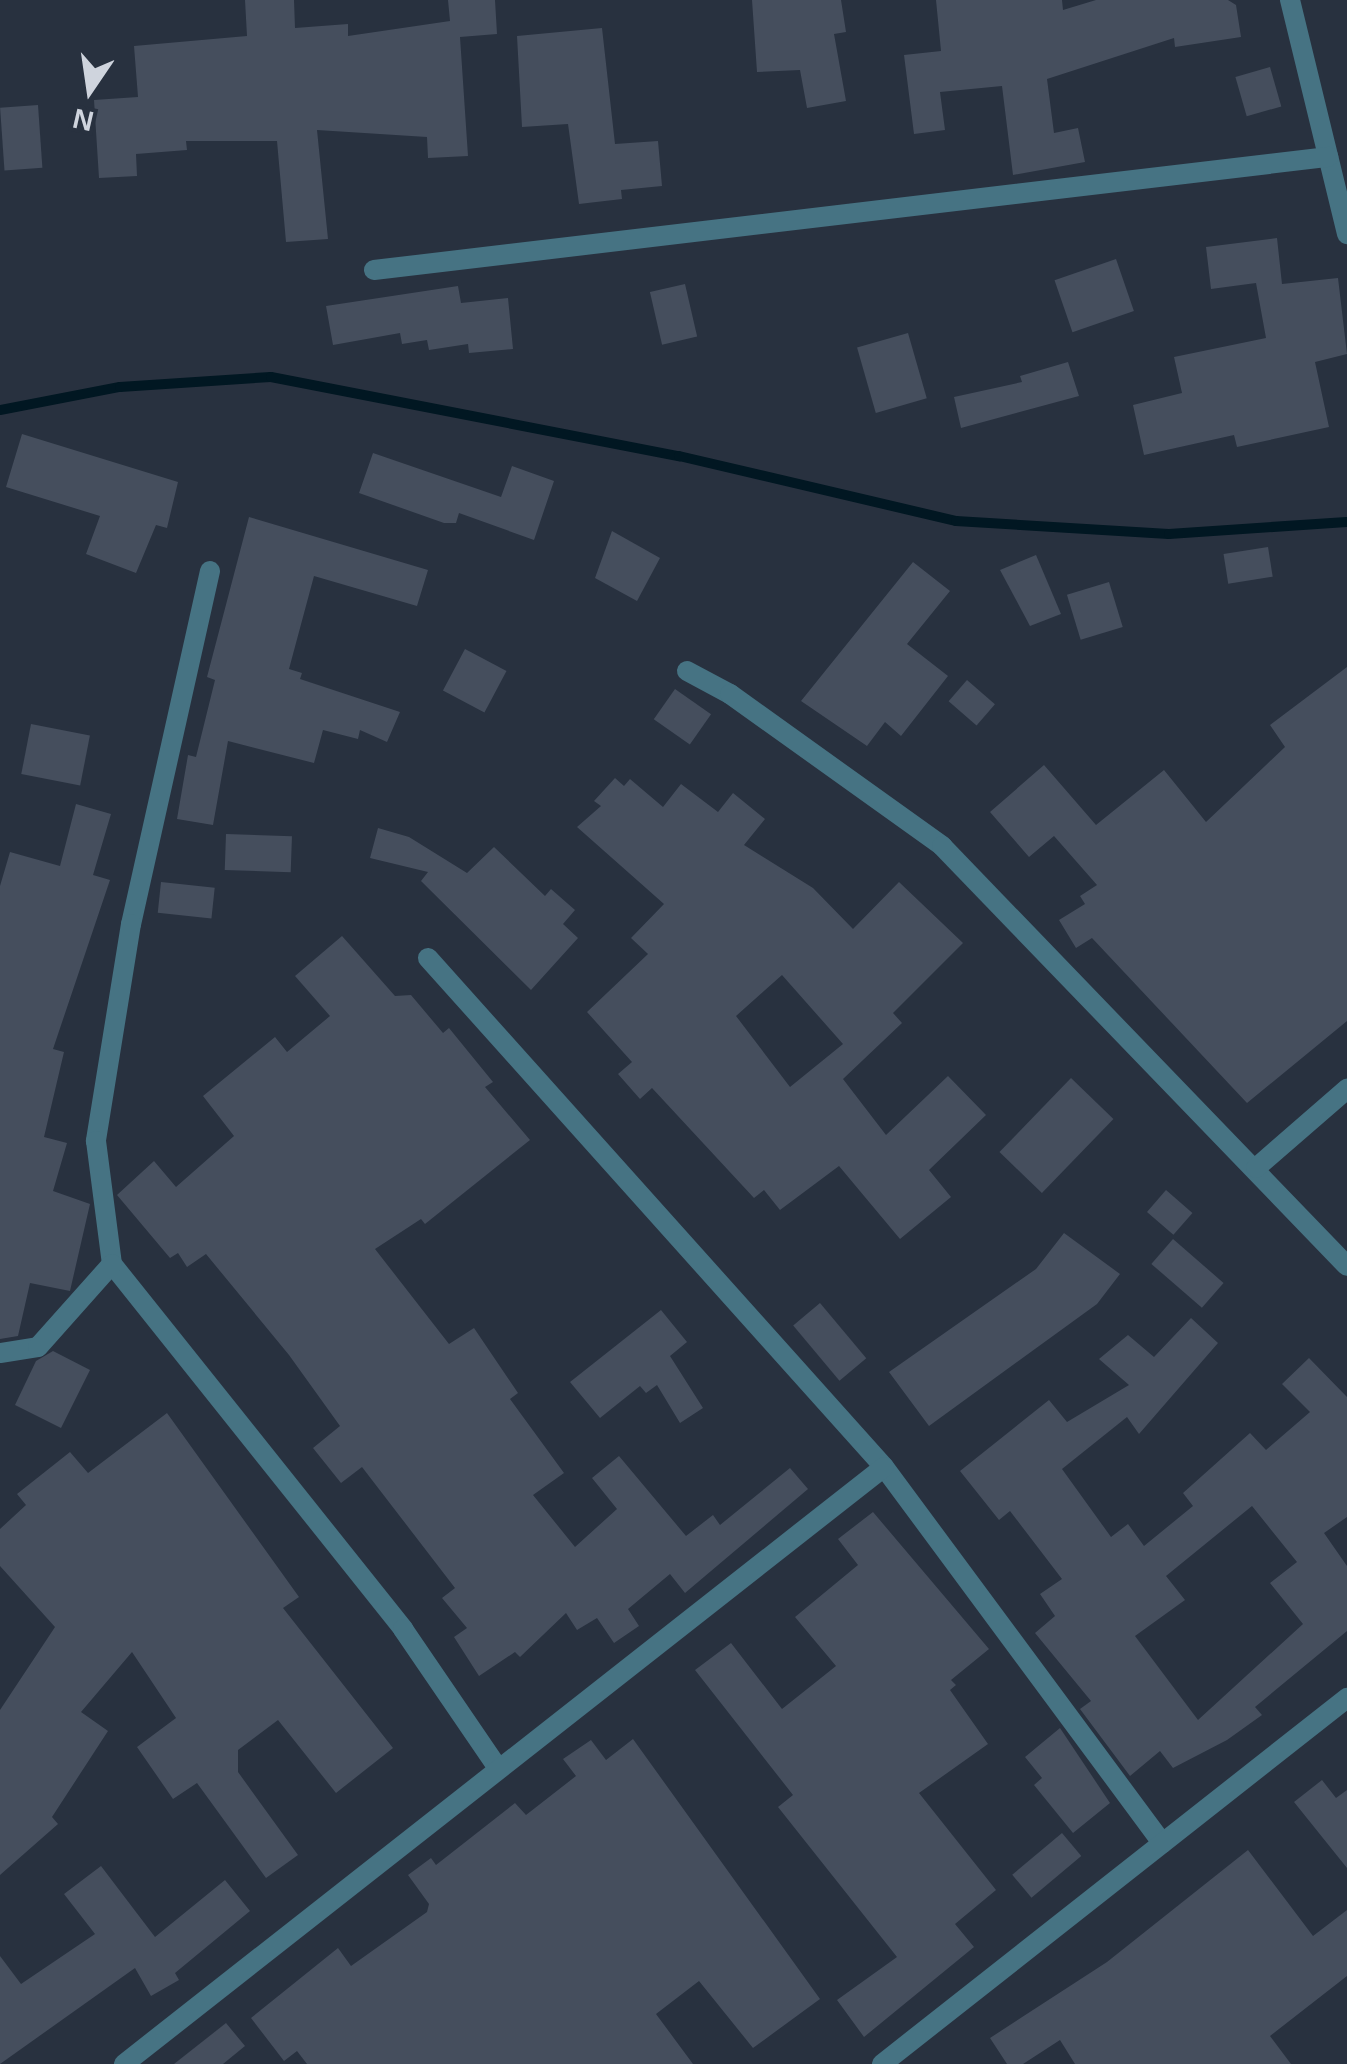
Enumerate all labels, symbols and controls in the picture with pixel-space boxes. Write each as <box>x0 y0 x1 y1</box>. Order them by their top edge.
north arrow <box>40 40 140 140</box>
text: N <box>70 102 96 137</box>

